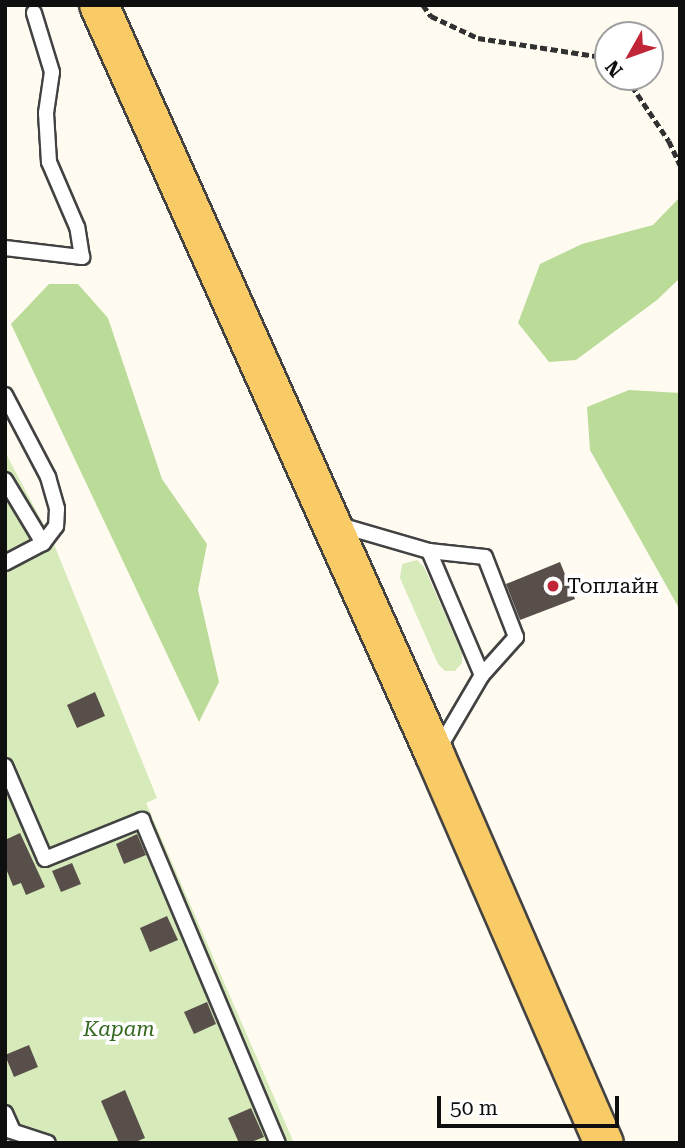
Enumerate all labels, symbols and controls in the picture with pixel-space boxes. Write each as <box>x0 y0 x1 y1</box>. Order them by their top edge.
north arrow <box>594 21 664 91</box>
text: N <box>601 56 628 82</box>
place label: Топлайн <box>567 573 659 599</box>
marker: Топлайн <box>545 578 561 594</box>
park label: Карат <box>83 1016 155 1042</box>
scale bar <box>440 1082 622 1126</box>
text: 50 m <box>450 1096 498 1120</box>

